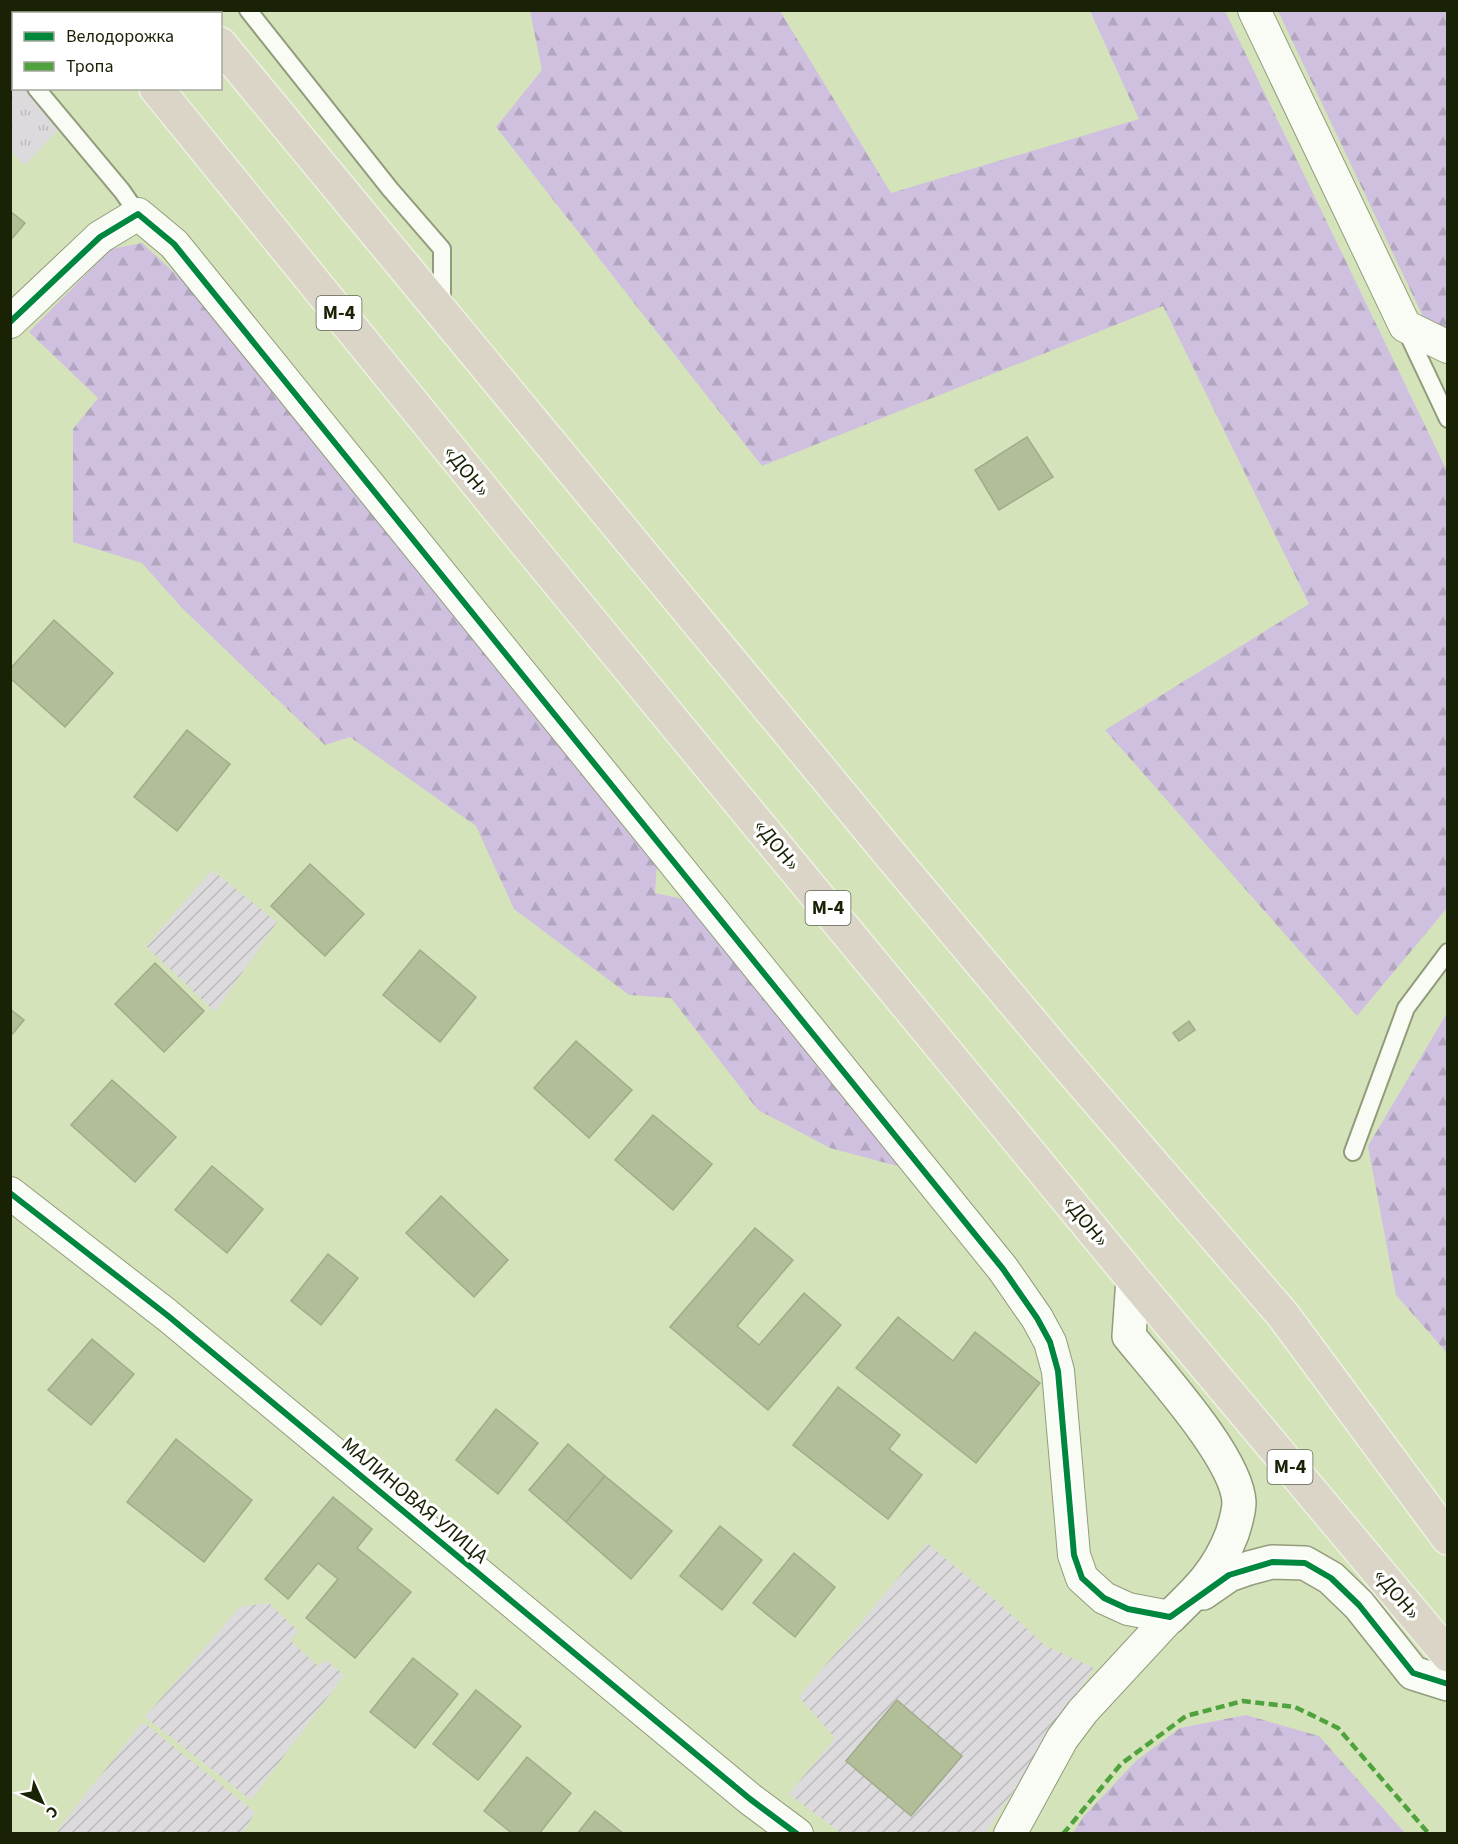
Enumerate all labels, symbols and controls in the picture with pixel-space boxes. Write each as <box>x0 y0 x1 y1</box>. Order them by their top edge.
legend <box>12 12 222 90</box>
text: Велодорожка <box>66 24 174 49</box>
text: Тропа <box>66 54 114 79</box>
road number: М-4 <box>316 296 362 330</box>
street label: «ДОН» <box>437 439 497 503</box>
street label: «ДОН» <box>747 813 807 877</box>
road number: М-4 <box>806 891 850 925</box>
street label: «ДОН» <box>1056 1189 1116 1253</box>
street label: МАЛИНОВАЯ УЛИЦА <box>335 1430 495 1571</box>
road number: М-4 <box>1268 1450 1312 1484</box>
street label: «ДОН» <box>1367 1562 1427 1626</box>
north arrow <box>12 1772 72 1832</box>
text: С <box>41 1801 63 1823</box>

